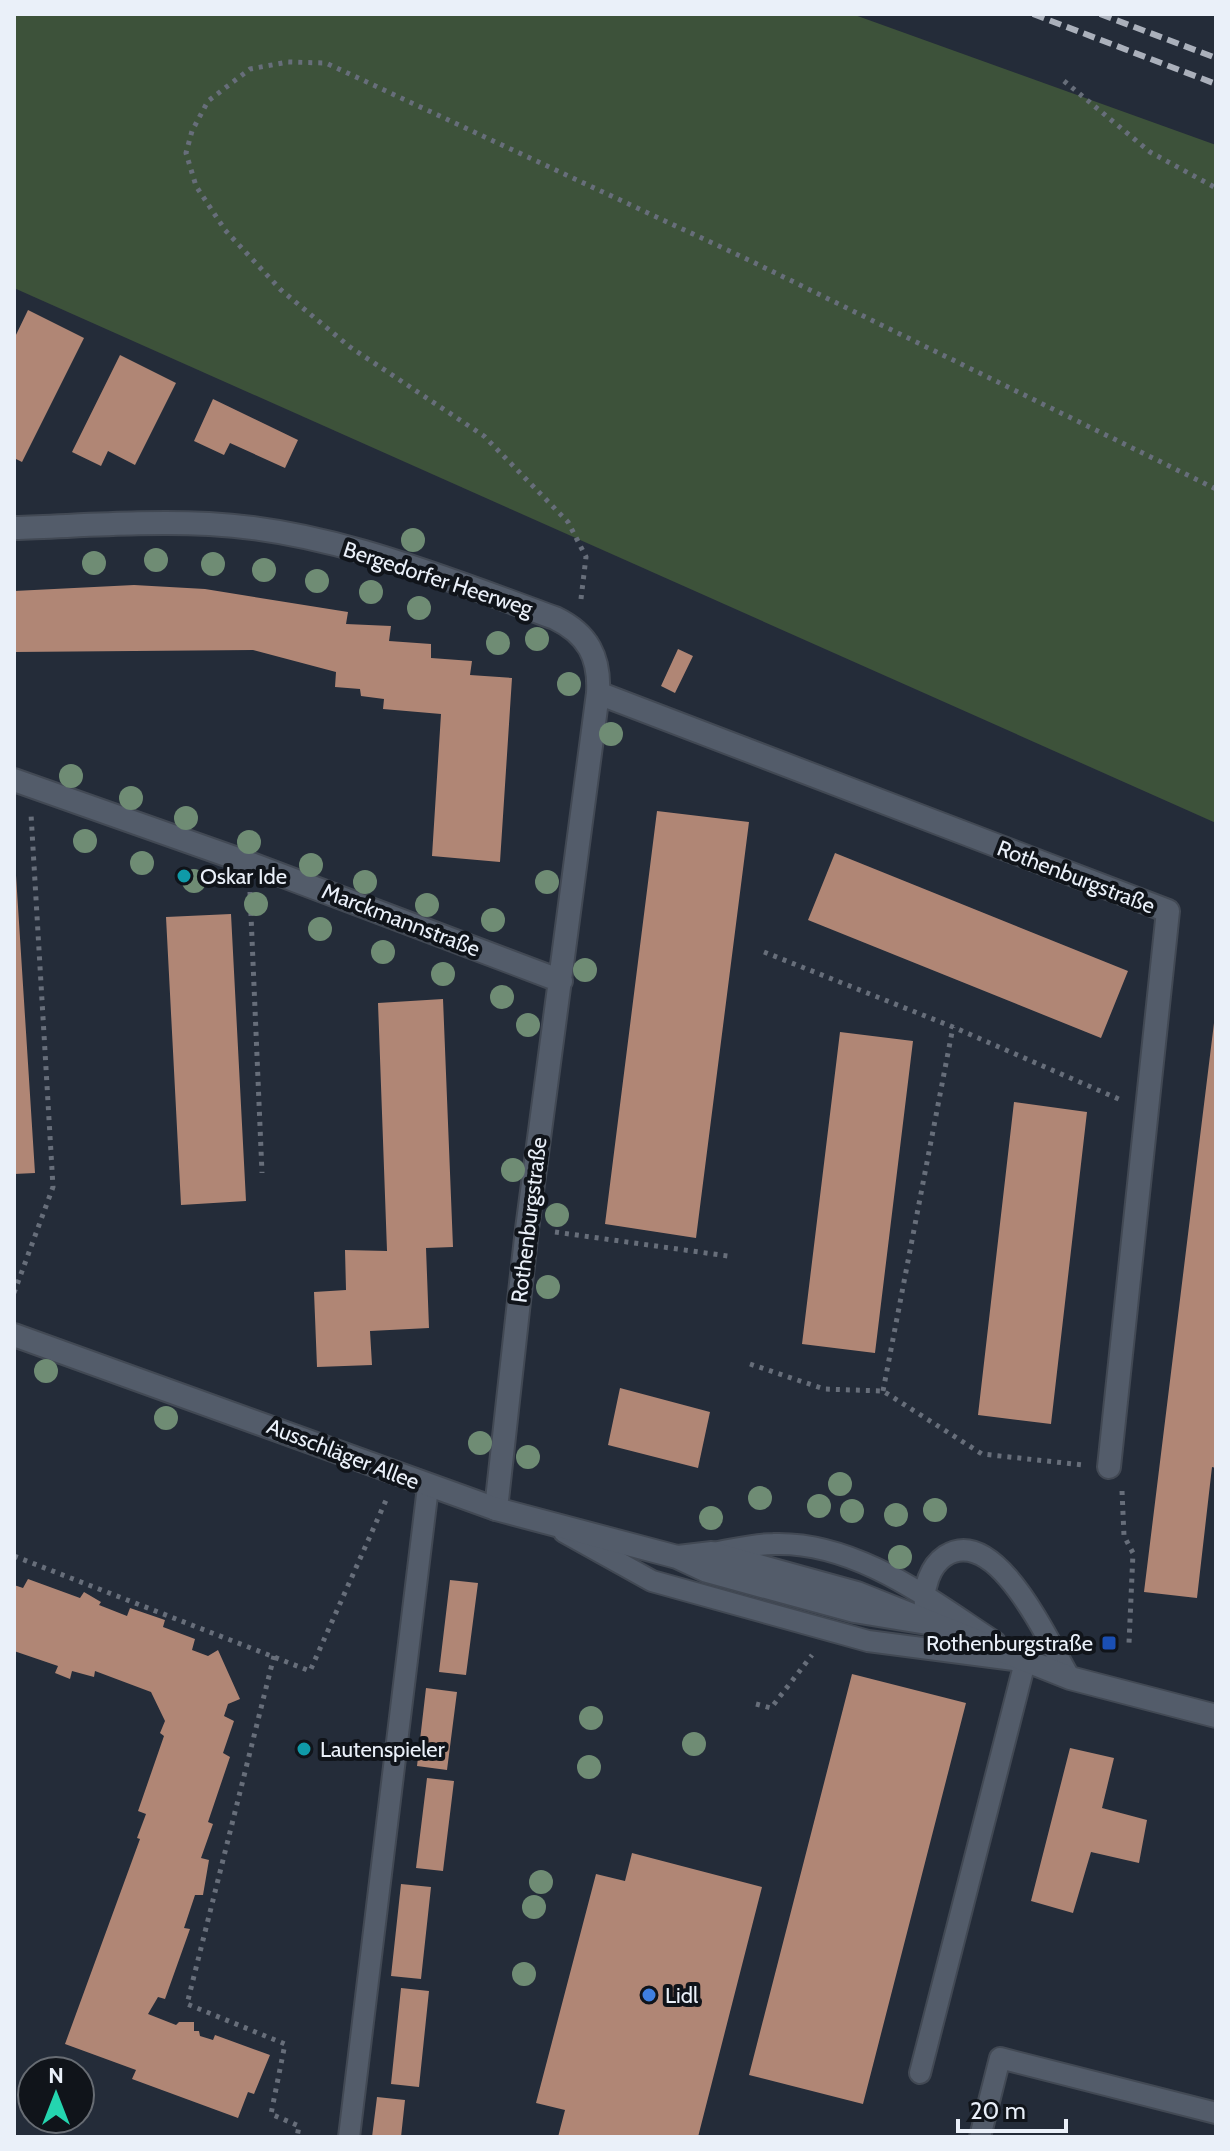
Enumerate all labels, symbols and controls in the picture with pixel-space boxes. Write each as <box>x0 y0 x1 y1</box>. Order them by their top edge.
street label: Bergedorfer Heerweg <box>340 536 537 623</box>
street label: Rothenburgstraße <box>993 834 1159 920</box>
place label: Oskar Ide <box>200 863 287 890</box>
marker: Oskar Ide <box>175 867 193 885</box>
street label: Marckmannstraße <box>318 877 484 963</box>
street label: Rothenburgstraße <box>505 1136 553 1304</box>
street label: Ausschläger Allee <box>263 1413 423 1495</box>
place label: Rothenburgstraße <box>926 1630 1093 1657</box>
marker: Rothenburgstraße <box>1100 1634 1118 1652</box>
place label: Lautenspieler <box>320 1736 445 1763</box>
marker: Lautenspieler <box>295 1740 313 1758</box>
place label: Lidl <box>665 1982 699 2009</box>
marker: Lidl <box>640 1986 658 2004</box>
north arrow <box>16 2055 96 2135</box>
text: N <box>48 2062 64 2089</box>
scale bar <box>958 2083 1066 2133</box>
text: 20 m <box>970 2096 1026 2125</box>

